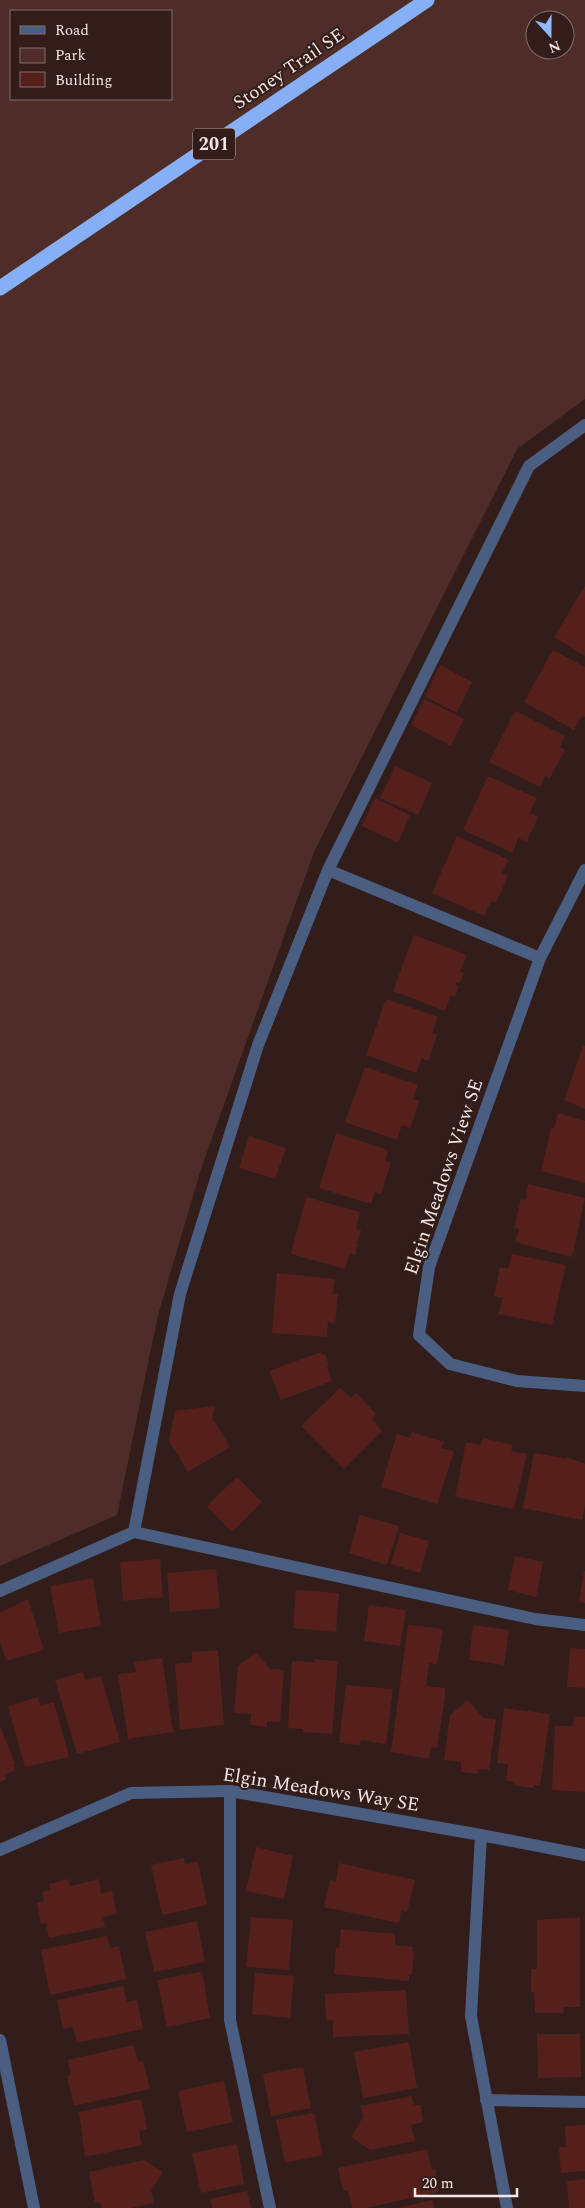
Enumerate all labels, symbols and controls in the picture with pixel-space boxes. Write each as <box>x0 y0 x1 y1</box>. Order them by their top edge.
legend <box>10 10 172 100</box>
north arrow <box>525 10 575 60</box>
text: Road <box>55 19 89 42</box>
street label: Stoney Trail SE <box>227 21 351 117</box>
text: N <box>545 35 564 59</box>
text: Park <box>55 44 86 67</box>
text: Building <box>55 69 112 92</box>
road number: 201 <box>193 128 235 160</box>
street label: Elgin Meadows View SE <box>397 1075 491 1279</box>
street label: Elgin Meadows Way SE <box>221 1760 421 1820</box>
scale bar <box>415 2166 518 2198</box>
text: 20 m <box>422 2172 454 2195</box>

